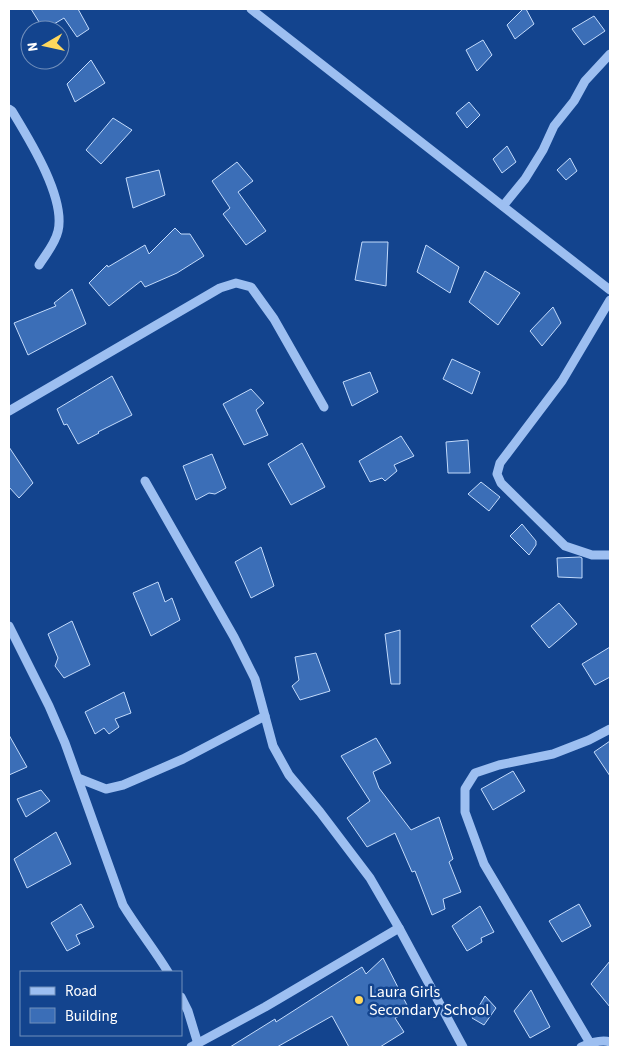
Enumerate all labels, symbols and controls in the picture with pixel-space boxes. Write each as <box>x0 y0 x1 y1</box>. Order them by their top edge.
north arrow <box>20 20 70 70</box>
text: N <box>23 41 44 53</box>
legend <box>20 971 182 1036</box>
text: Road <box>65 981 97 1002</box>
place label: Laura Girls Secondary School <box>369 981 489 1021</box>
marker: Laura Girls Secondary School <box>353 994 365 1006</box>
text: Building <box>65 1006 118 1027</box>

